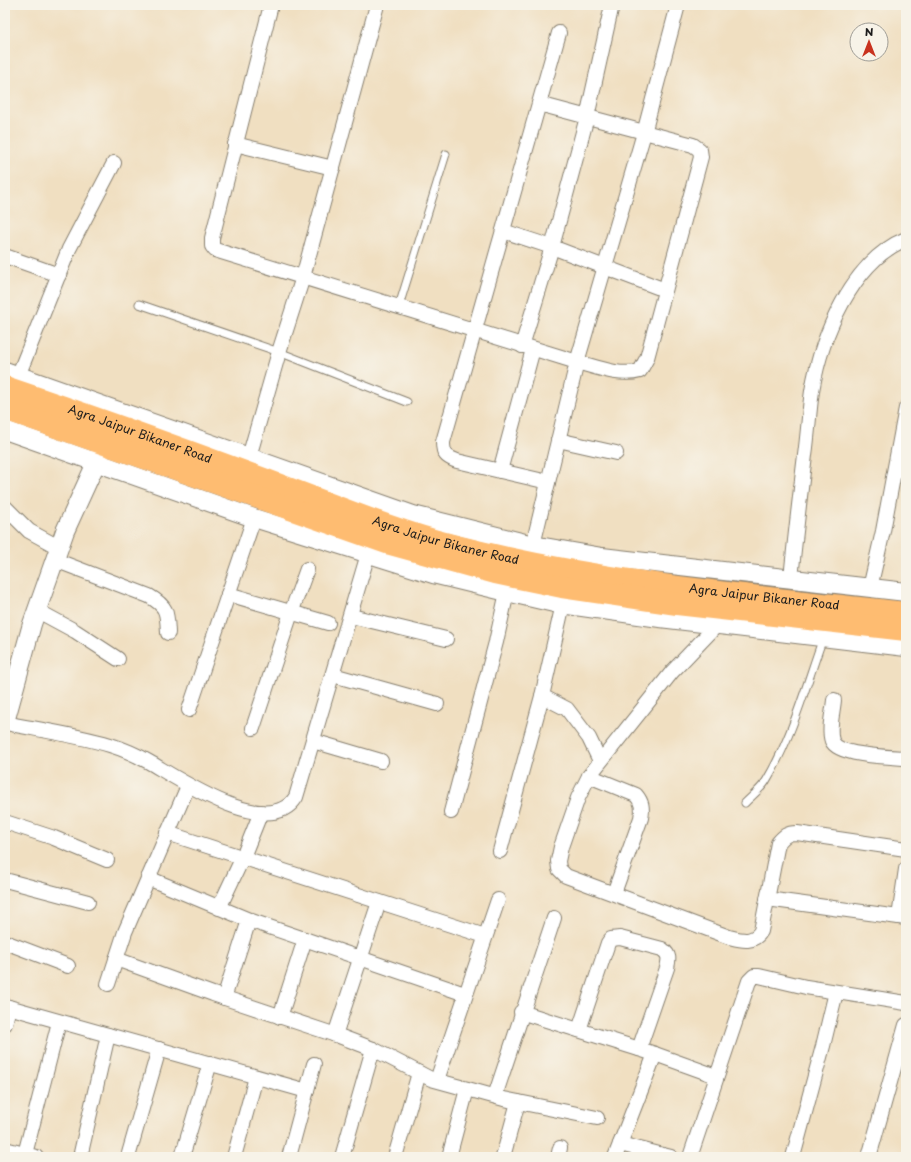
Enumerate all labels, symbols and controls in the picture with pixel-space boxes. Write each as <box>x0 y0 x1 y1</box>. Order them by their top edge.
north arrow <box>849 22 889 62</box>
text: N <box>865 23 874 40</box>
street label: Agra Jaipur Bikaner Road <box>66 399 215 467</box>
street label: Agra Jaipur Bikaner Road <box>370 511 521 568</box>
street label: Agra Jaipur Bikaner Road <box>688 578 841 614</box>

